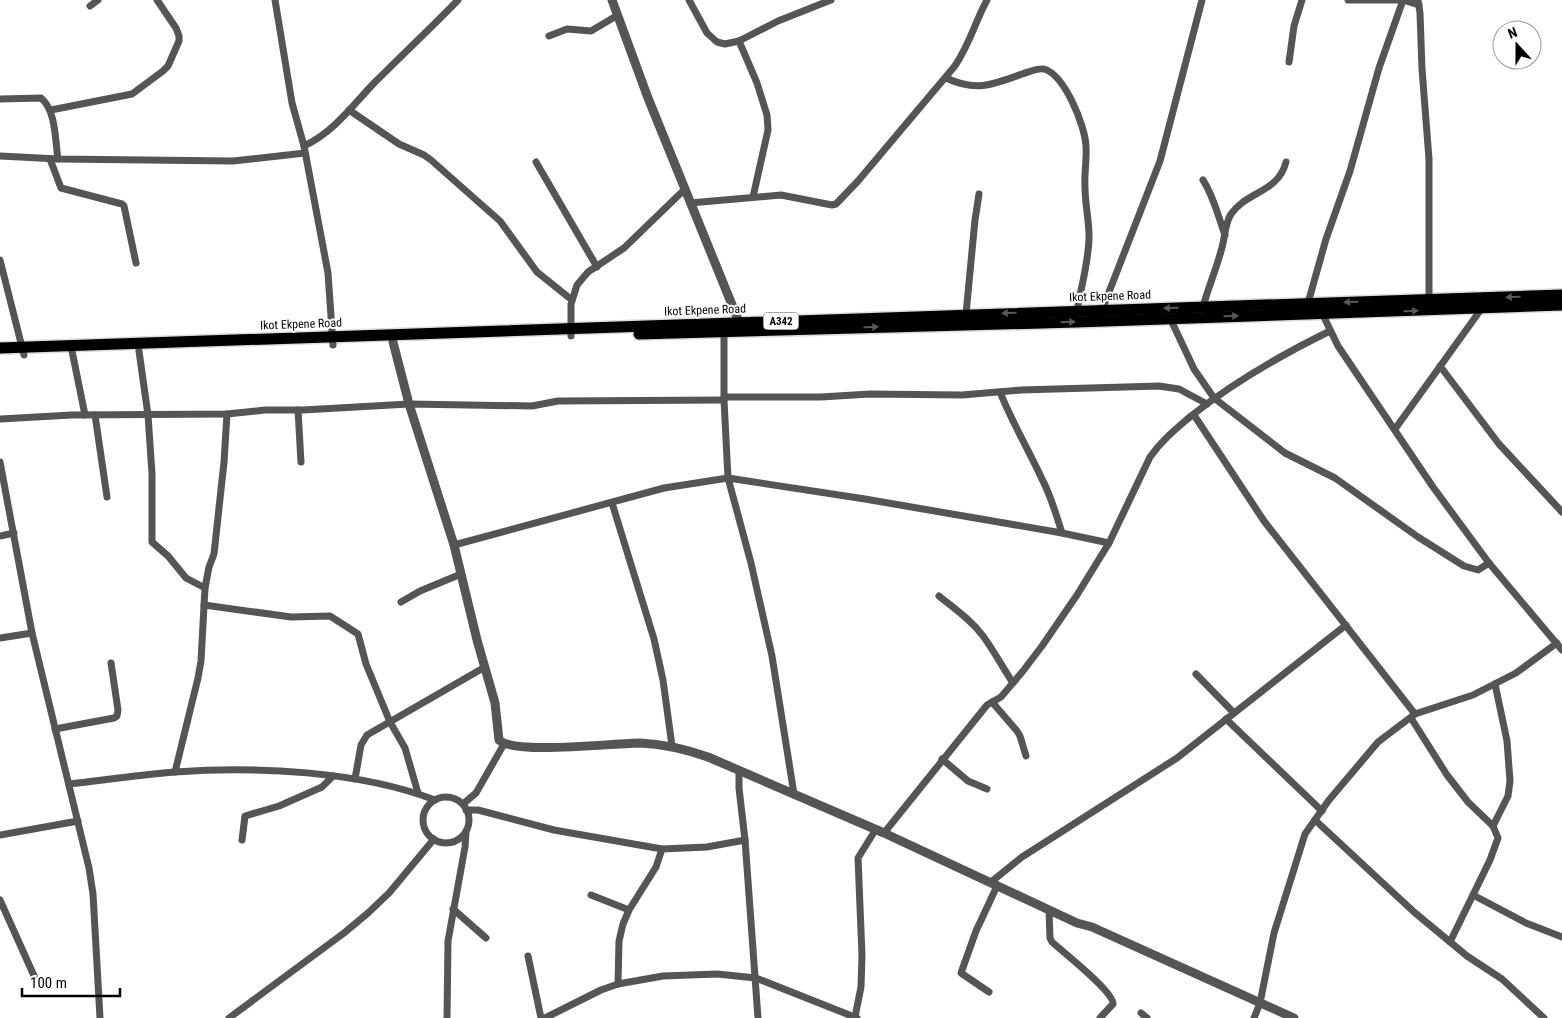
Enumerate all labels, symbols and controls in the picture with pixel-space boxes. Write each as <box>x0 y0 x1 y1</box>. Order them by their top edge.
north arrow <box>1492 20 1542 70</box>
text: N <box>1505 24 1519 42</box>
street label: Ikot Ekpene Road <box>1069 288 1151 304</box>
one-way arrow <box>1505 293 1521 301</box>
one-way arrow <box>1343 298 1359 306</box>
street label: Ikot Ekpene Road <box>664 302 746 318</box>
one-way arrow <box>1163 304 1179 312</box>
one-way arrow <box>1403 306 1419 314</box>
one-way arrow <box>1000 309 1016 317</box>
road number: A342 <box>764 312 798 330</box>
one-way arrow <box>1223 312 1239 320</box>
street label: Ikot Ekpene Road <box>260 316 342 332</box>
one-way arrow <box>1060 318 1076 326</box>
one-way arrow <box>863 323 879 331</box>
scale bar <box>22 966 120 998</box>
text: 100 m <box>30 974 67 992</box>

